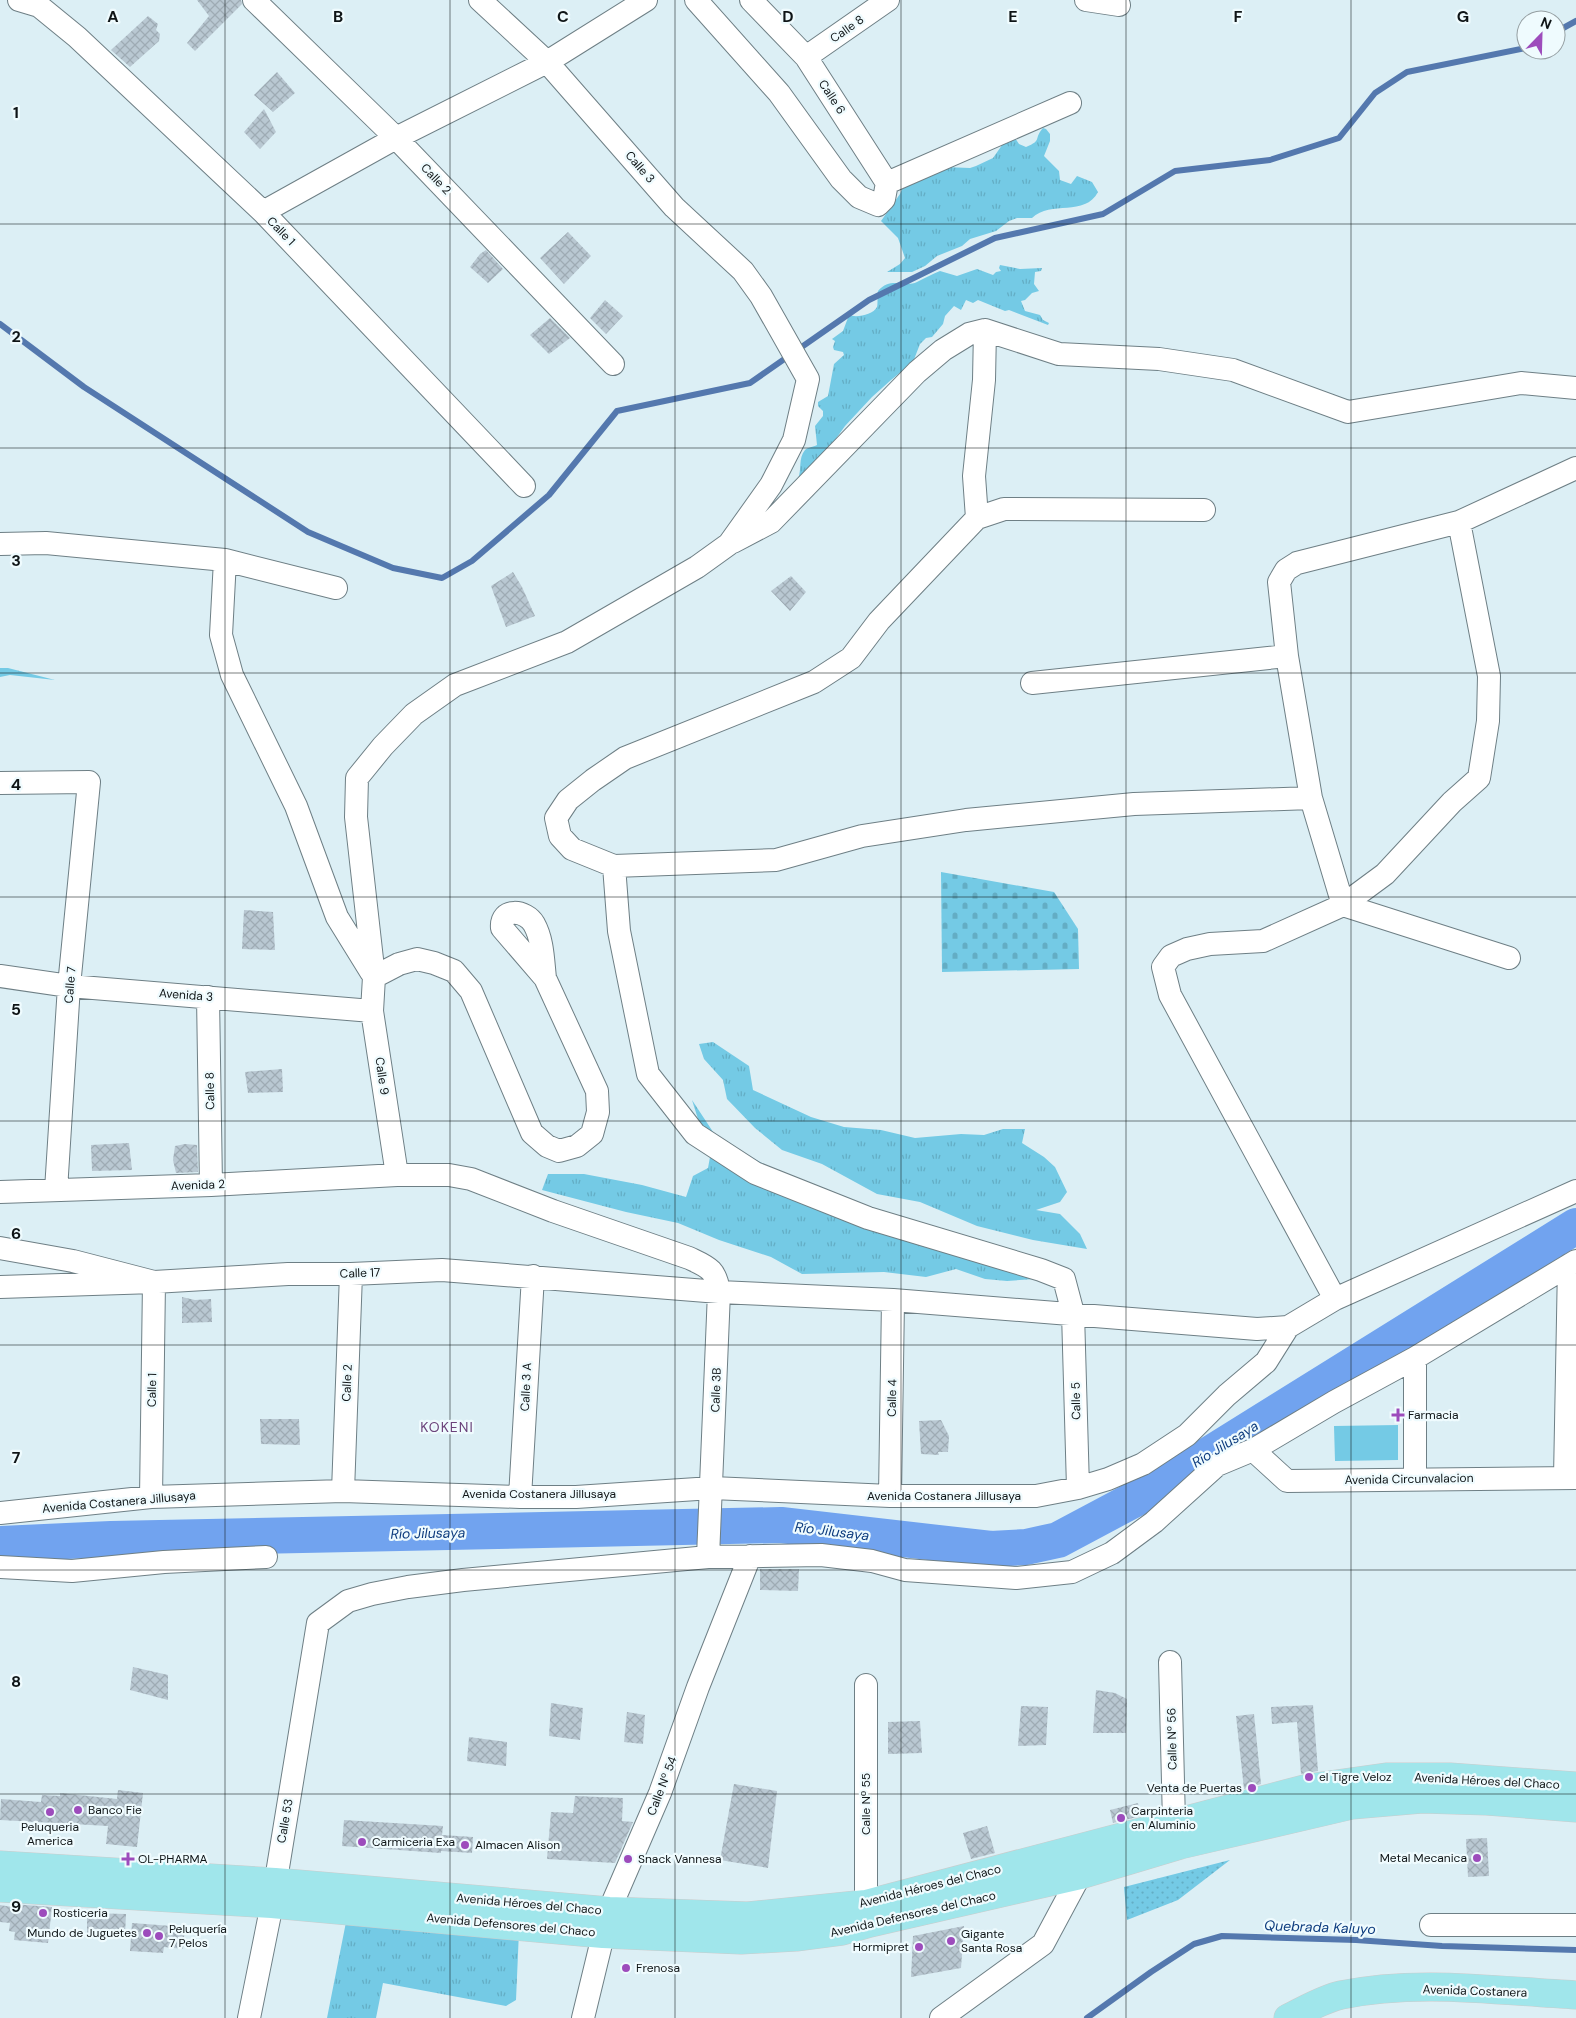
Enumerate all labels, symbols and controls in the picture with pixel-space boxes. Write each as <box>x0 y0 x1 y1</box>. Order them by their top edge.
text: A <box>107 6 119 27</box>
text: B <box>333 6 343 27</box>
text: C <box>557 6 569 27</box>
text: D <box>782 6 794 27</box>
text: E <box>1008 6 1018 27</box>
text: F <box>1234 6 1243 27</box>
text: G <box>1457 6 1469 27</box>
north arrow <box>1516 10 1566 60</box>
street label: Calle 8 <box>827 12 867 46</box>
text: N <box>1538 13 1554 33</box>
street label: Calle 6 <box>815 77 849 117</box>
text: 1 <box>13 102 19 123</box>
street label: Calle 3 <box>622 148 658 186</box>
street label: Calle 2 <box>417 160 455 198</box>
street label: Calle 1 <box>263 213 299 249</box>
text: 2 <box>11 326 21 347</box>
text: 3 <box>11 550 21 571</box>
text: 4 <box>11 774 21 795</box>
street label: Calle 7 <box>60 966 80 1004</box>
street label: Avenida 3 <box>158 985 214 1005</box>
text: 5 <box>11 999 21 1020</box>
street label: Calle 9 <box>371 1056 393 1096</box>
street label: Calle 8 <box>202 1072 218 1110</box>
street label: Avenida 2 <box>171 1176 225 1194</box>
text: 6 <box>11 1223 21 1244</box>
street label: Calle 17 <box>339 1264 381 1282</box>
street label: Calle 3 A <box>517 1362 535 1412</box>
street label: Calle 2 <box>338 1364 356 1402</box>
street label: Calle 3B <box>707 1367 725 1413</box>
street label: Calle 1 <box>144 1373 160 1407</box>
street label: Calle 4 <box>884 1379 900 1417</box>
street label: Calle 5 <box>1068 1382 1084 1420</box>
place label: Farmacia <box>1408 1407 1458 1423</box>
marker: Farmacia <box>1392 1409 1404 1421</box>
water label: Río Jilusaya <box>1188 1416 1262 1472</box>
district label: KOKENI <box>420 1418 474 1436</box>
text: 7 <box>12 1447 21 1468</box>
street label: Avenida Circunvalacion <box>1344 1470 1474 1488</box>
street label: Avenida Costanera Jillusaya <box>462 1486 616 1502</box>
street label: Avenida Costanera Jillusaya <box>42 1487 196 1517</box>
street label: Avenida Costanera Jillusaya <box>867 1488 1021 1504</box>
water label: Río Jilusaya <box>794 1517 871 1545</box>
water label: Río Jilusaya <box>390 1523 466 1543</box>
text: 8 <box>11 1671 21 1692</box>
street label: Calle Nº 56 <box>1163 1708 1181 1770</box>
street label: Calle Nº 54 <box>643 1754 681 1818</box>
place label: el Tigre Veloz <box>1319 1769 1392 1785</box>
street label: Avenida Héroes del Chaco <box>1414 1769 1560 1793</box>
marker: el Tigre Veloz <box>1303 1771 1315 1783</box>
street label: Calle Nº 55 <box>858 1773 874 1835</box>
place label: Venta de Puertas <box>1147 1780 1242 1796</box>
marker: Venta de Puertas <box>1246 1782 1258 1794</box>
street label: Calle 53 <box>273 1797 297 1845</box>
place label: Banco Fie <box>88 1802 142 1818</box>
place label: Carpinteria en Aluminio <box>1131 1803 1196 1833</box>
marker: Banco Fie <box>72 1804 84 1816</box>
marker: Peluqueria America <box>44 1806 56 1818</box>
marker: Carpinteria en Aluminio <box>1115 1812 1127 1824</box>
place label: Peluqueria America <box>21 1819 79 1849</box>
place label: Carmiceria Exa <box>372 1834 455 1850</box>
marker: Carmiceria Exa <box>356 1836 368 1848</box>
place label: Almacen Alison <box>475 1837 560 1853</box>
marker: Almacen Alison <box>459 1839 471 1851</box>
place label: Metal Mecanica <box>1380 1850 1467 1866</box>
place label: OL-PHARMA <box>138 1851 208 1867</box>
place label: Snack Vannesa <box>638 1851 722 1867</box>
marker: Metal Mecanica <box>1471 1852 1483 1864</box>
marker: OL-PHARMA <box>122 1853 134 1865</box>
marker: Snack Vannesa <box>622 1853 634 1865</box>
street label: Avenida Héroes del Chaco <box>857 1861 1003 1911</box>
street label: Avenida Defensores del Chaco <box>829 1887 997 1941</box>
street label: Avenida Héroes del Chaco <box>456 1890 602 1918</box>
text: 9 <box>11 1896 21 1917</box>
place label: Rosticeria <box>53 1905 108 1921</box>
marker: Rosticeria <box>37 1907 49 1919</box>
street label: Avenida Defensores del Chaco <box>426 1910 596 1940</box>
water label: Quebrada Kaluyo <box>1264 1916 1376 1938</box>
place label: Peluquería 7 Pelos <box>169 1921 227 1951</box>
place label: Mundo de Juguetes <box>27 1925 137 1941</box>
place label: Gigante Santa Rosa <box>961 1926 1022 1956</box>
marker: Mundo de Juguetes <box>141 1927 153 1939</box>
marker: Peluquería 7 Pelos <box>153 1930 165 1942</box>
marker: Gigante Santa Rosa <box>945 1935 957 1947</box>
place label: Hormipret <box>853 1939 909 1955</box>
marker: Hormipret <box>913 1941 925 1953</box>
place label: Frenosa <box>636 1960 680 1976</box>
marker: Frenosa <box>620 1962 632 1974</box>
street label: Avenida Costanera <box>1422 1981 1528 2001</box>

